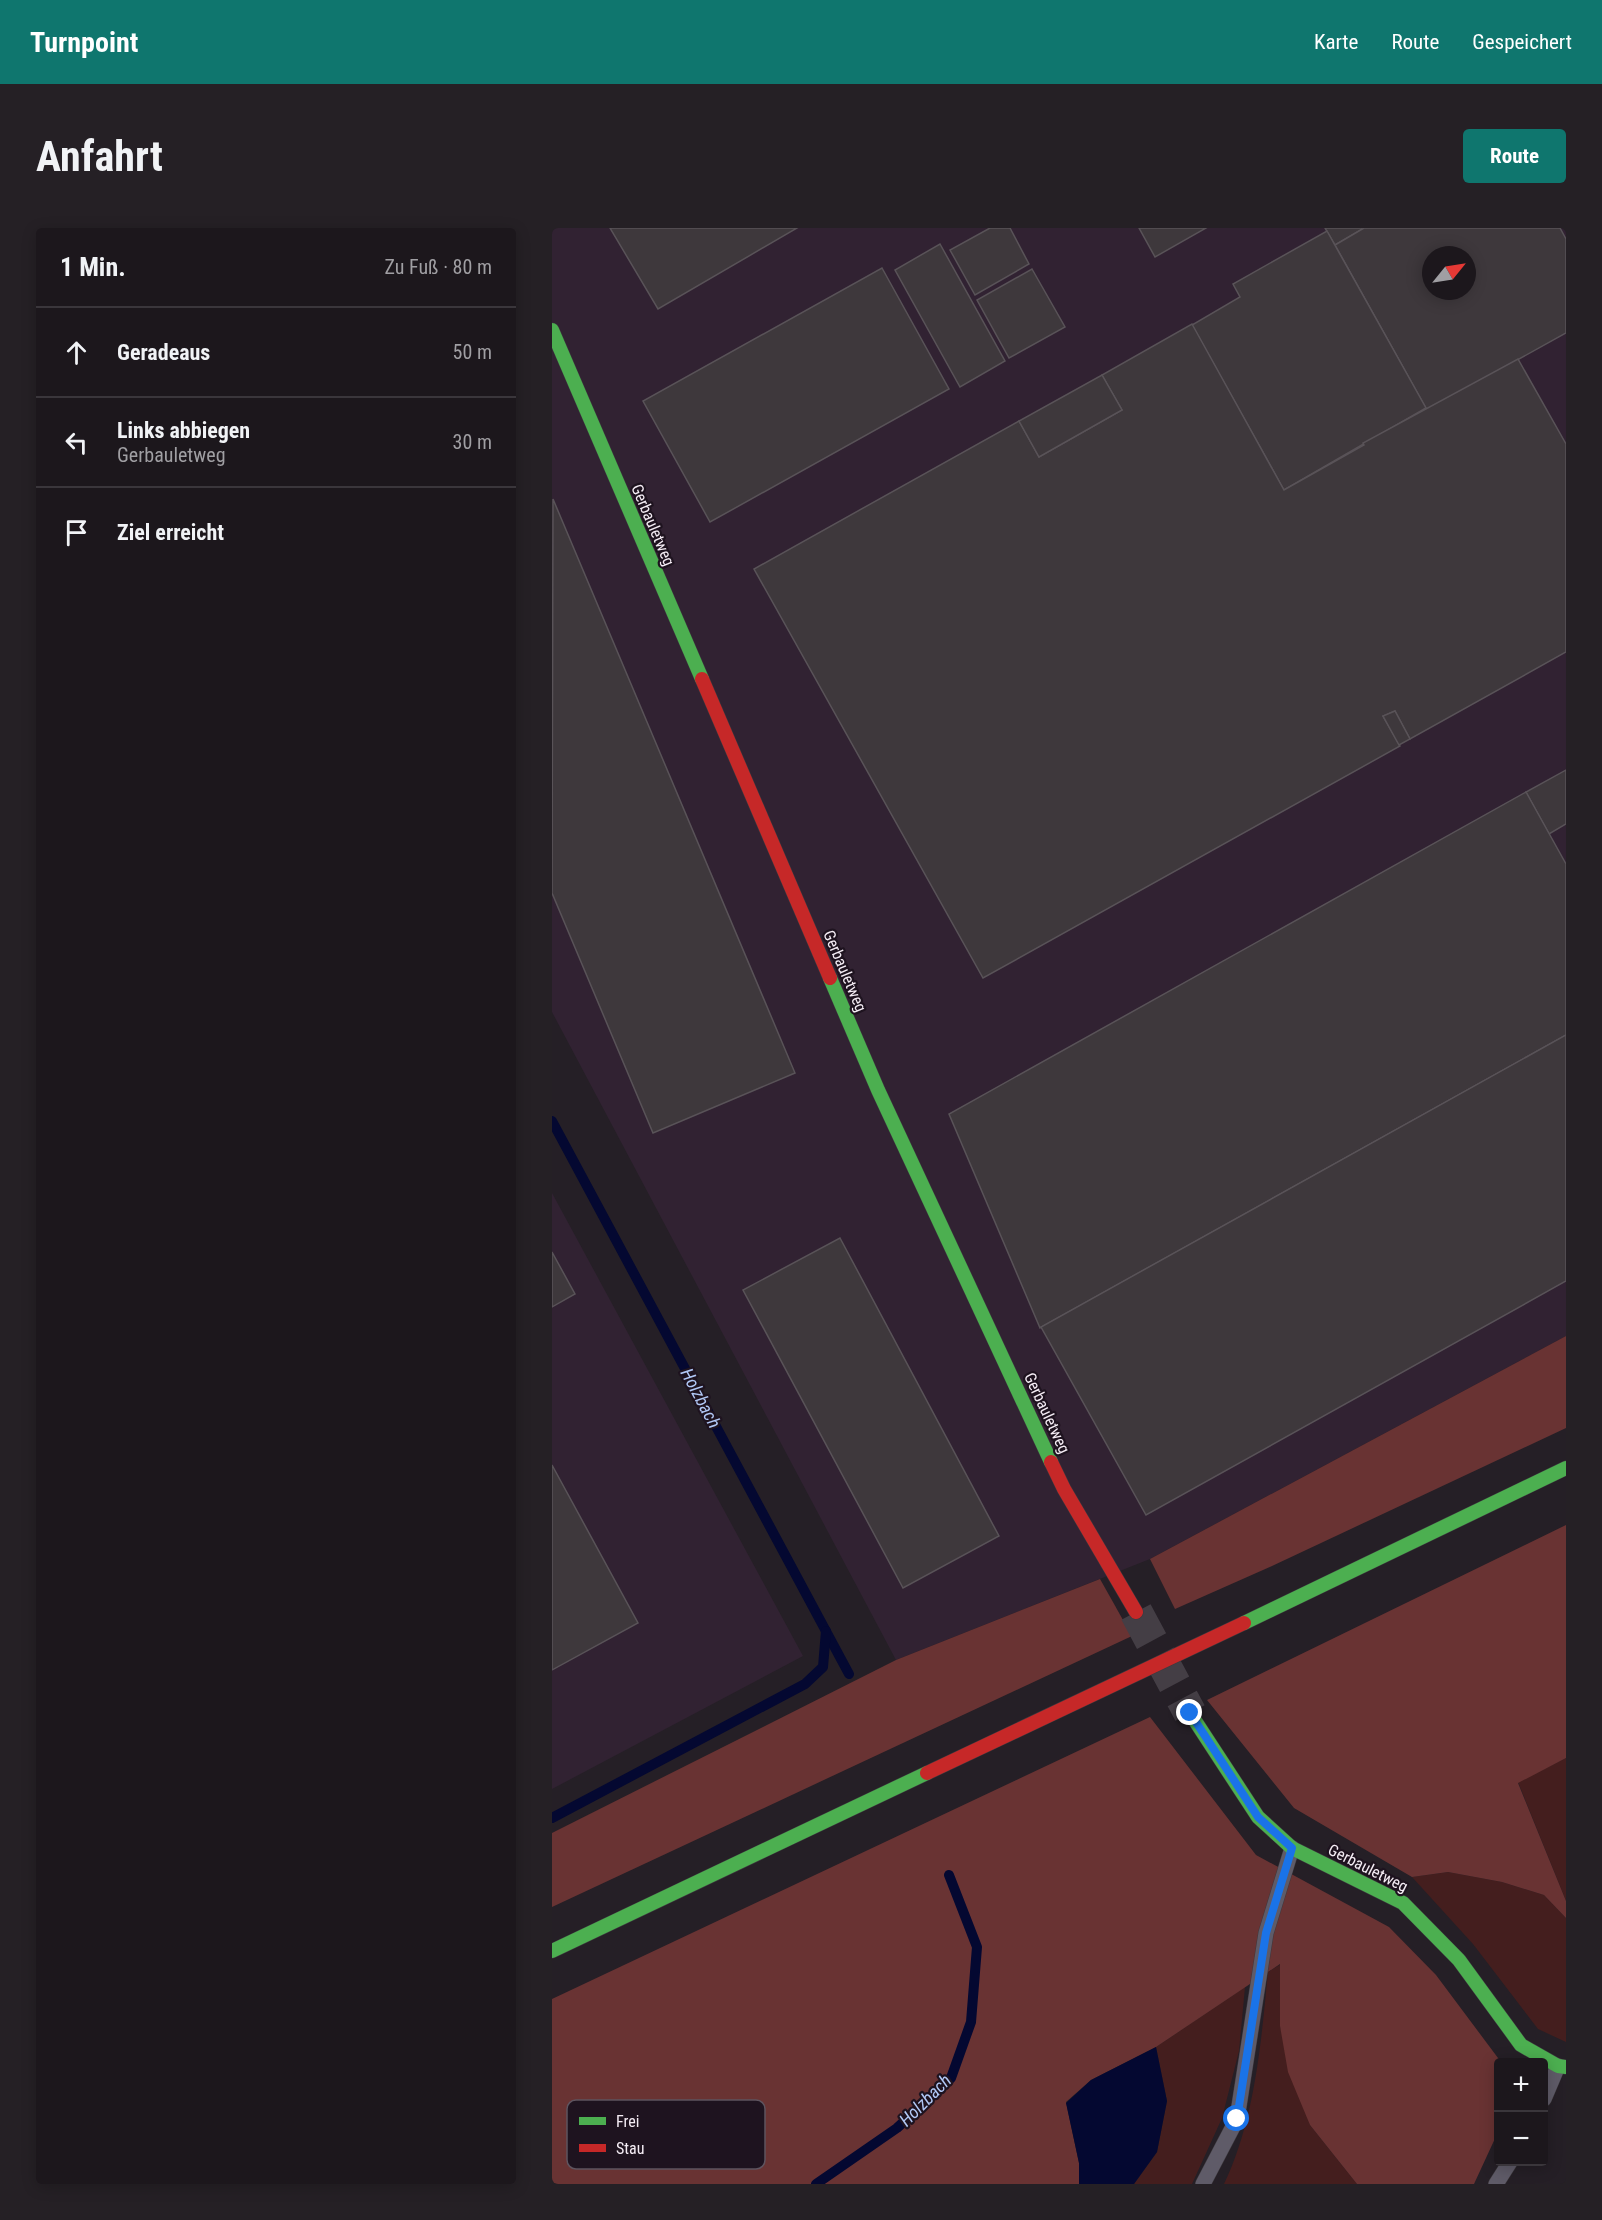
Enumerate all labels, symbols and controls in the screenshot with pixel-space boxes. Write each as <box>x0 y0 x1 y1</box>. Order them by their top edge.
text: Turnpoint <box>30 26 138 59</box>
text: Karte <box>1314 30 1358 54</box>
text: Route <box>1391 30 1439 54</box>
text: Gespeichert <box>1472 30 1572 54</box>
button: Route <box>1463 129 1566 183</box>
text: Anfahrt <box>36 132 163 181</box>
north arrow <box>1422 246 1476 300</box>
text: 1 Min. <box>60 252 126 282</box>
text: Zu Fuß · 80 m <box>385 255 492 279</box>
icon: ahead <box>60 336 93 369</box>
text: Geradeaus <box>117 340 210 365</box>
text: 50 m <box>453 340 492 364</box>
text: Links abbiegen <box>117 418 250 443</box>
icon: left <box>60 426 93 459</box>
text: 30 m <box>453 430 492 454</box>
text: Gerbauletweg <box>117 443 226 467</box>
street label: Gerbauletweg <box>627 481 679 569</box>
icon: arrive <box>60 516 93 549</box>
text: Ziel erreicht <box>117 520 224 545</box>
street label: Gerbauletweg <box>819 927 871 1015</box>
water label: Holzbach <box>677 1364 725 1432</box>
street label: Gerbauletweg <box>1020 1370 1074 1456</box>
route end <box>1176 1699 1202 1725</box>
street label: Gerbauletweg <box>1325 1840 1411 1896</box>
map controls <box>1494 2058 1548 2166</box>
button: + <box>1494 2058 1548 2112</box>
water label: Holzbach <box>895 2070 955 2130</box>
legend <box>567 2100 765 2169</box>
route start <box>1223 2105 1249 2131</box>
text: Frei <box>616 2112 639 2131</box>
button: − <box>1494 2112 1548 2166</box>
text: Stau <box>616 2139 644 2158</box>

